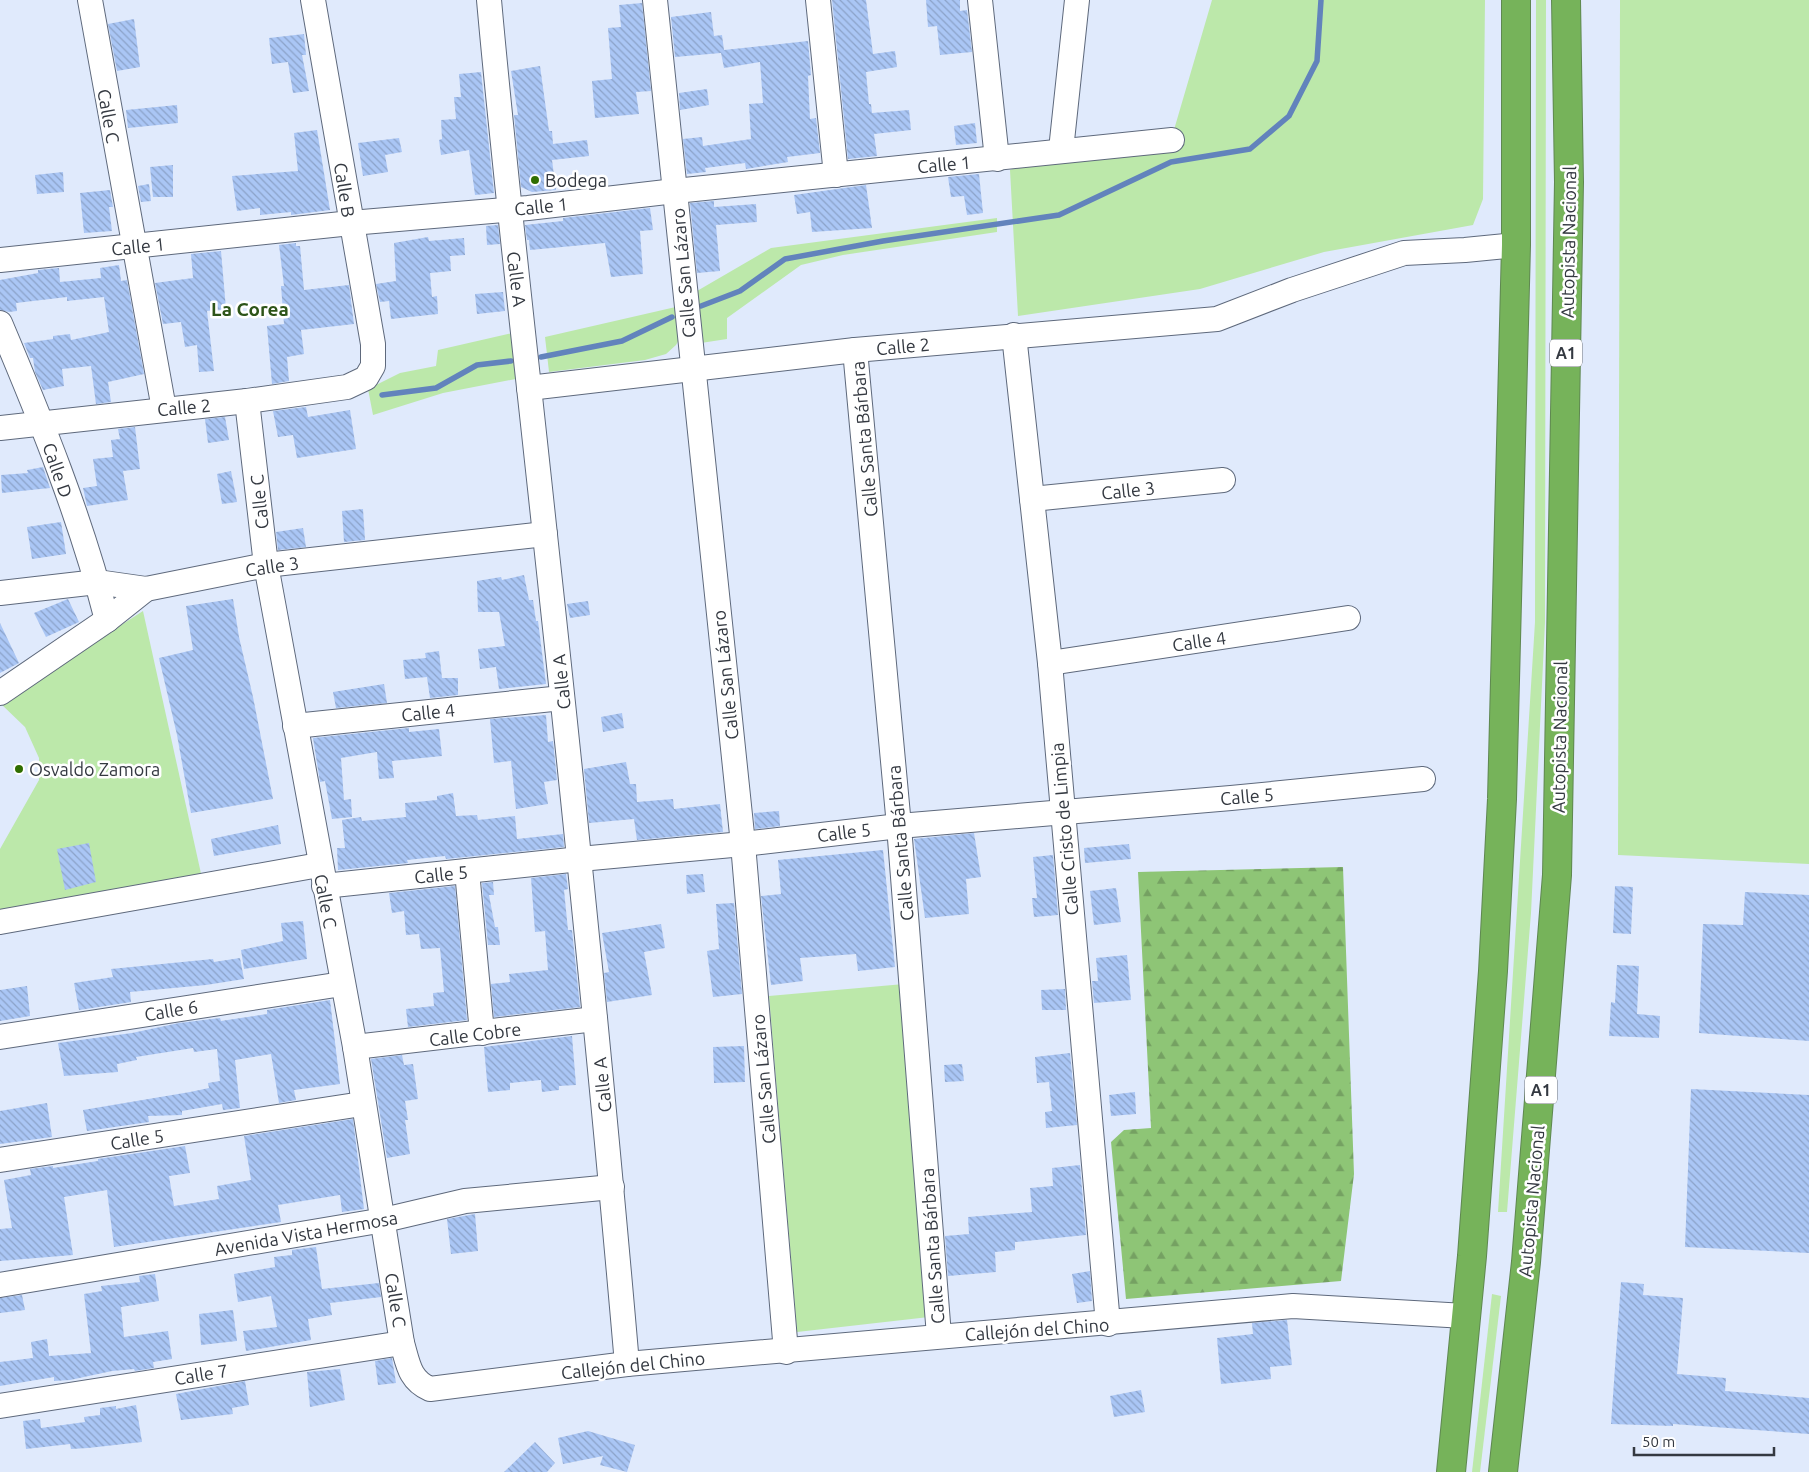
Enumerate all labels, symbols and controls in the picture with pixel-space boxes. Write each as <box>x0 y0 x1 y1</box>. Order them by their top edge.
street label: Calle C <box>94 87 124 145</box>
street label: Calle 1 <box>916 152 972 176</box>
street label: Calle B <box>331 161 359 219</box>
street label: Autopista Nacional <box>1557 165 1579 318</box>
place label: Bodega <box>545 170 607 190</box>
marker: Bodega <box>529 174 541 186</box>
street label: Calle 1 <box>513 193 569 219</box>
street label: Calle San Lázaro <box>667 207 699 339</box>
street label: Calle 1 <box>110 233 166 259</box>
street label: Calle A <box>504 250 530 308</box>
district label: La Corea <box>211 298 289 320</box>
street label: Calle 2 <box>875 334 931 358</box>
road number: A1 <box>1550 339 1582 366</box>
street label: Calle Santa Bárbara <box>847 360 881 518</box>
street label: Calle 2 <box>156 395 212 419</box>
street label: Calle D <box>39 440 77 500</box>
street label: Calle C <box>246 474 272 530</box>
street label: Calle 3 <box>1100 477 1156 503</box>
street label: Calle 3 <box>244 552 300 580</box>
street label: Calle San Lázaro <box>708 609 742 741</box>
street label: Calle 4 <box>1171 627 1227 655</box>
street label: Calle A <box>548 653 574 711</box>
street label: Autopista Nacional <box>1548 660 1570 813</box>
street label: Calle 4 <box>400 699 456 725</box>
street label: Calle Cristo de Limpia <box>1046 742 1082 916</box>
place label: Osvaldo Zamora <box>29 759 160 779</box>
marker: Osvaldo Zamora <box>13 763 25 775</box>
street label: Calle Santa Bárbara <box>883 764 917 922</box>
street label: Calle 5 <box>1219 784 1275 808</box>
street label: Calle 5 <box>816 819 872 845</box>
street label: Calle 5 <box>413 861 469 887</box>
street label: Calle C <box>311 872 341 930</box>
street label: Calle 6 <box>143 996 199 1024</box>
street label: Calle San Lázaro <box>747 1013 779 1145</box>
street label: Calle Cobre <box>428 1018 522 1050</box>
street label: Calle A <box>589 1056 615 1114</box>
road number: A1 <box>1525 1076 1557 1104</box>
street label: Autopista Nacional <box>1514 1124 1548 1278</box>
street label: Calle 5 <box>109 1125 165 1153</box>
street label: Calle Santa Bárbara <box>917 1167 947 1325</box>
street label: Avenida Vista Hermosa <box>213 1207 399 1259</box>
street label: Calle C <box>382 1271 410 1329</box>
street label: Callejón del Chino <box>964 1314 1110 1344</box>
street label: Callejón del Chino <box>560 1347 706 1383</box>
street label: Calle 7 <box>173 1360 229 1388</box>
scale bar <box>1634 1424 1774 1456</box>
text: 50 m <box>1642 1433 1675 1450</box>

